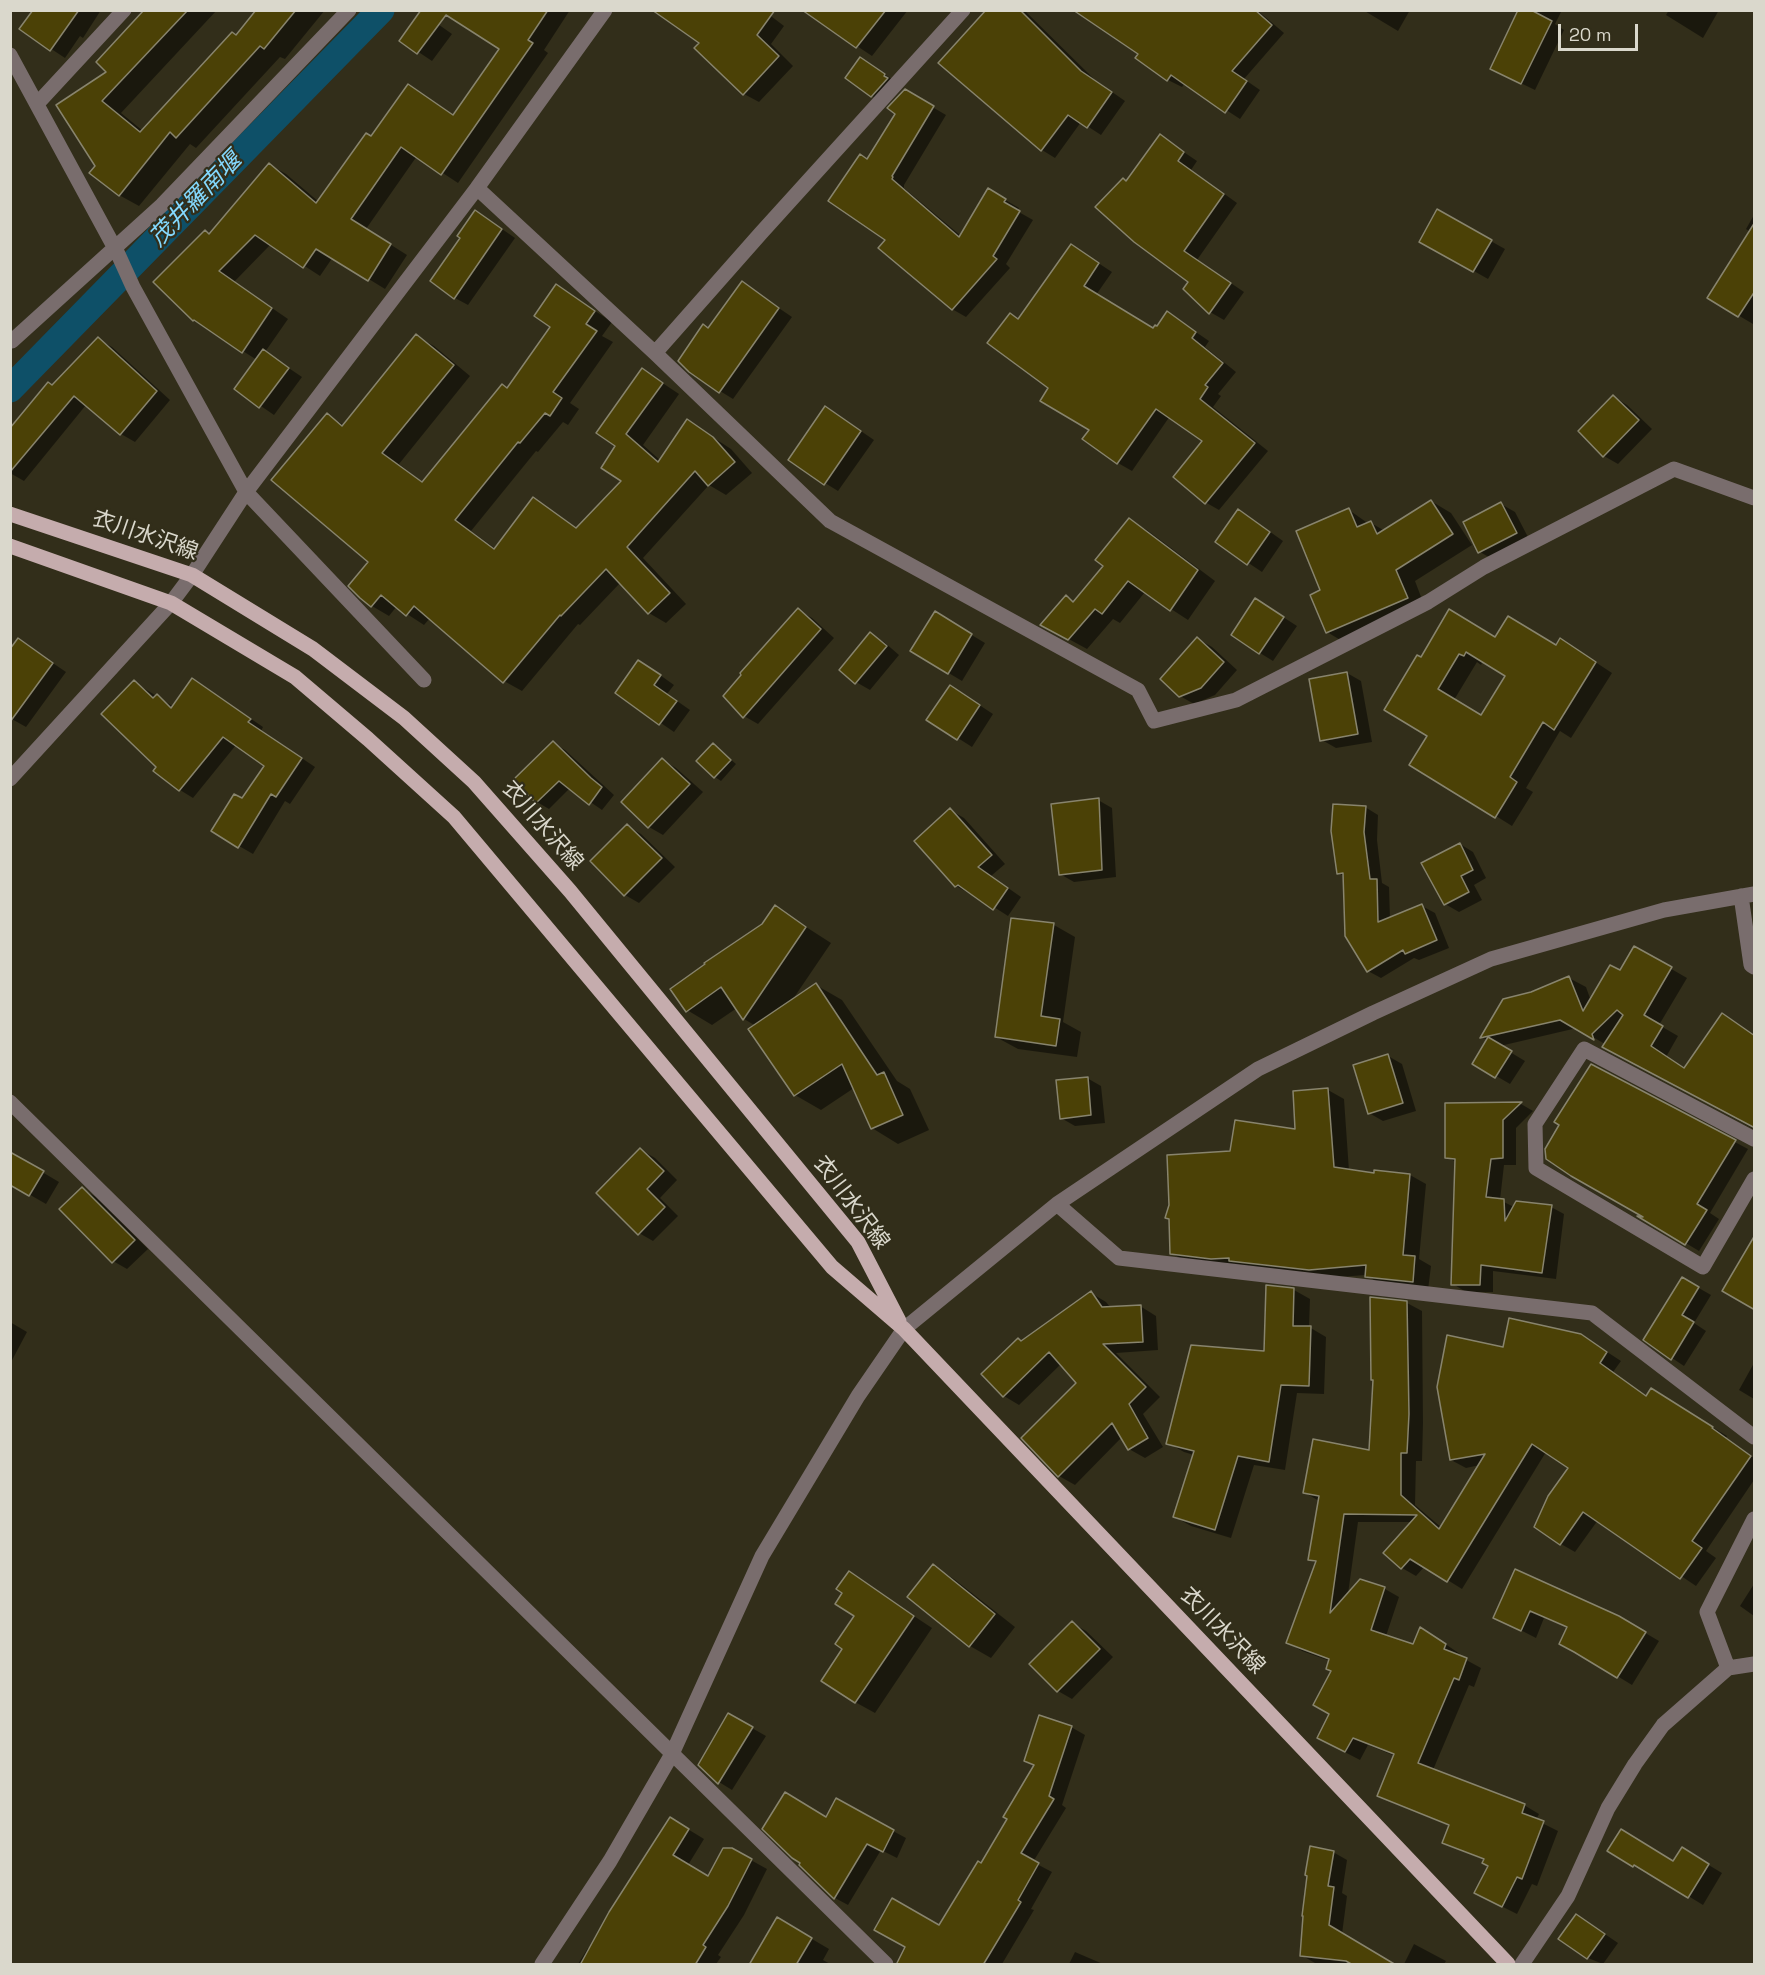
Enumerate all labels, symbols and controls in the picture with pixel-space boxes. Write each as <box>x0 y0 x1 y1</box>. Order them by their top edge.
scale bar <box>1561 12 1640 50</box>
text: 20 m <box>1569 23 1612 46</box>
water label: 茂井羅南堰 <box>144 147 248 253</box>
street label: 衣川水沢線 <box>89 506 201 566</box>
street label: 衣川水沢線 <box>496 776 588 876</box>
street label: 衣川水沢線 <box>807 1151 895 1255</box>
street label: 衣川水沢線 <box>1174 1582 1270 1680</box>

